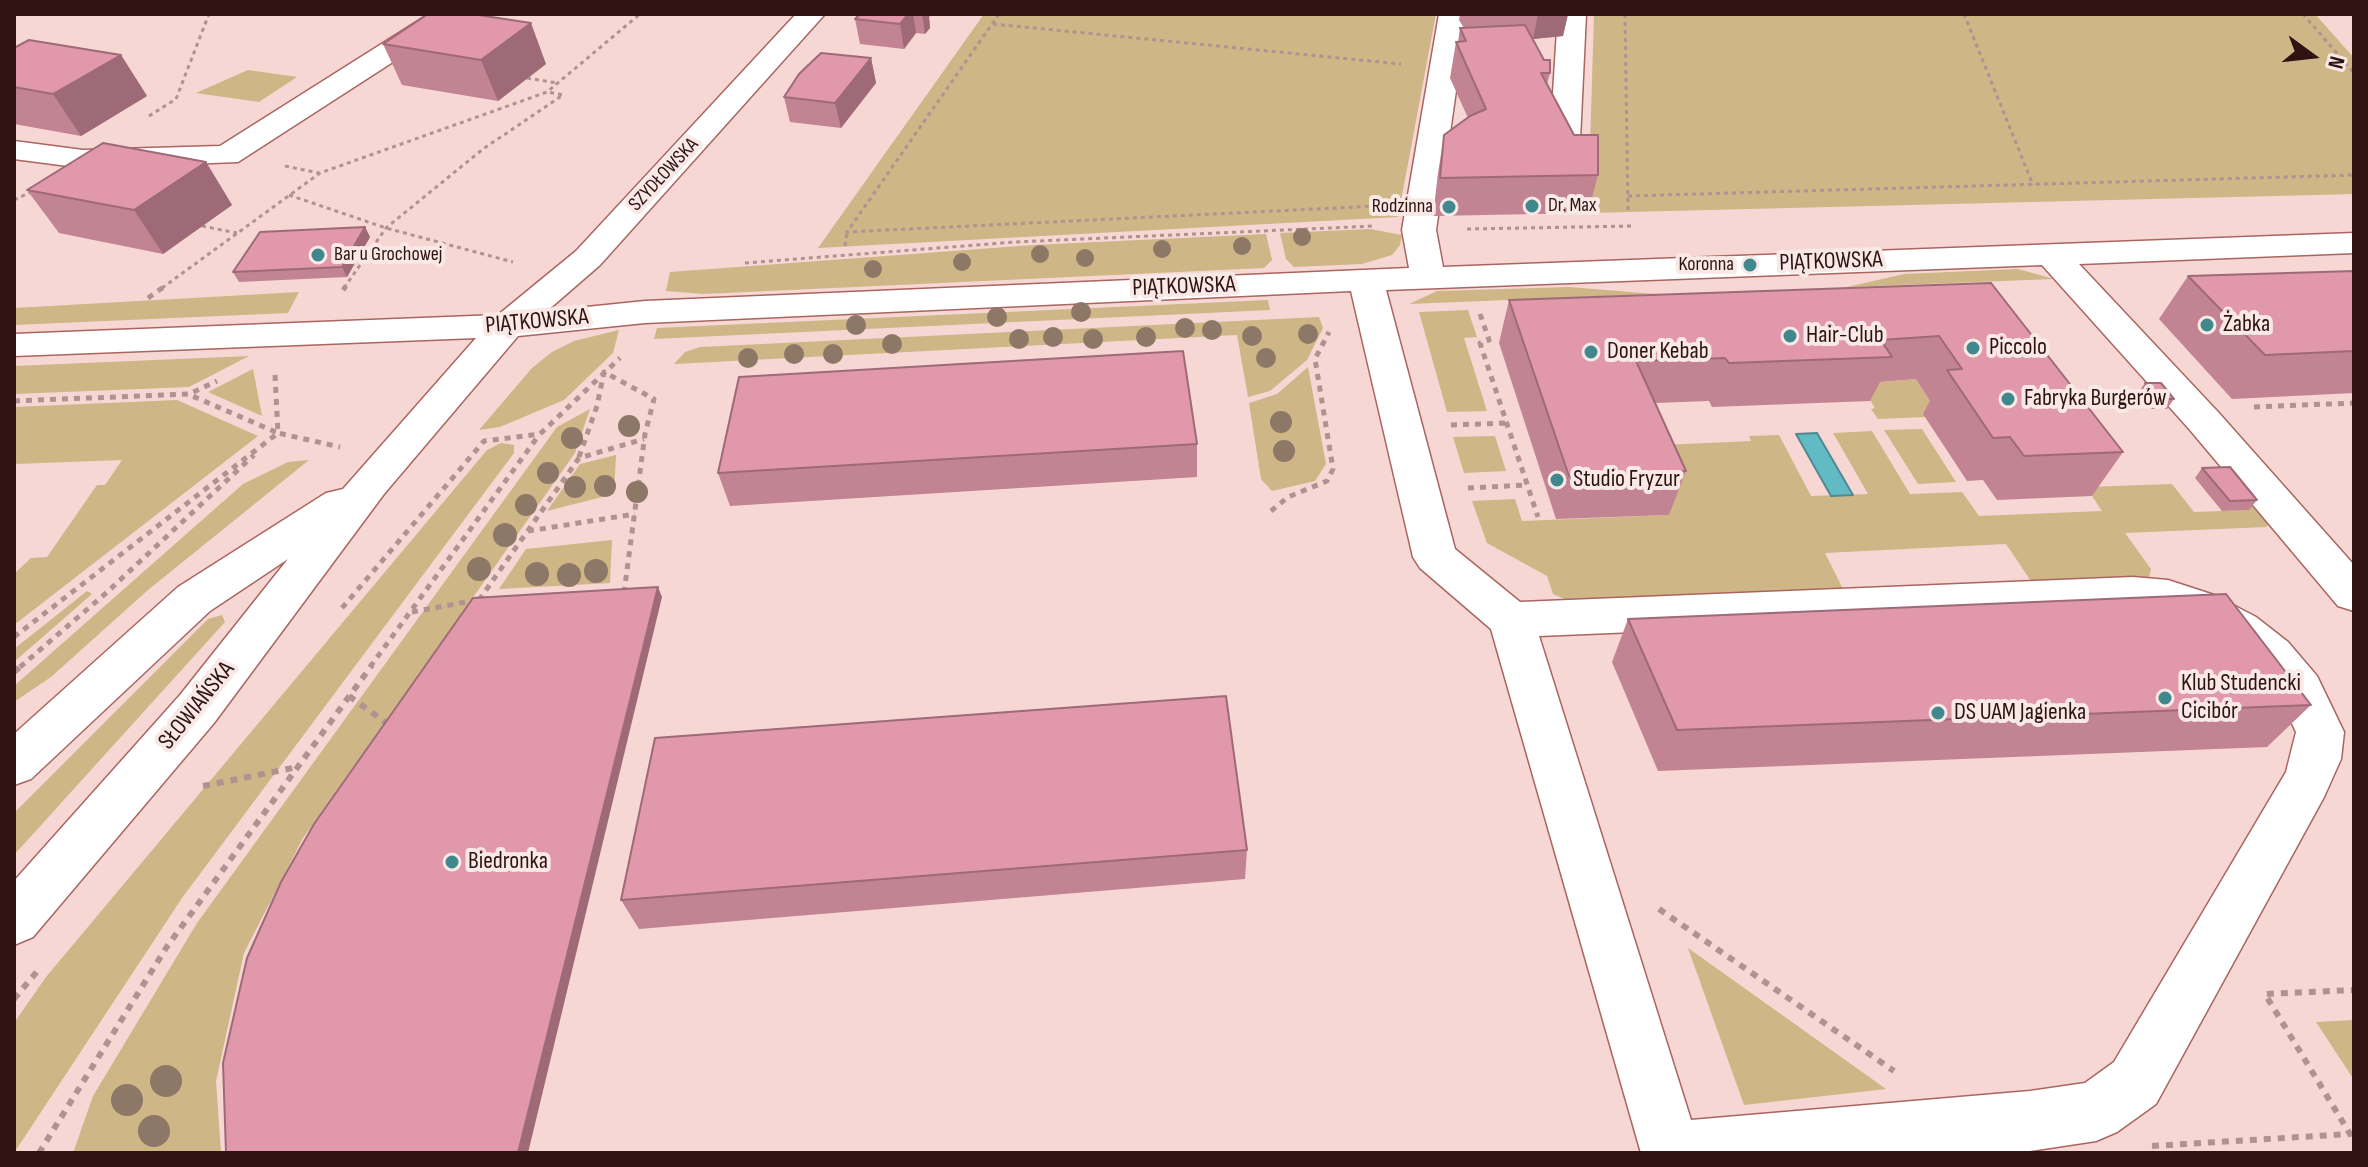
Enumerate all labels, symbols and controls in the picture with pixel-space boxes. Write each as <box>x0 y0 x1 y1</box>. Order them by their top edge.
north arrow <box>2272 16 2352 96</box>
text: N <box>2321 53 2350 72</box>
street label: SZYDŁOWSKA <box>624 133 704 217</box>
place label: Dr. Max <box>1548 194 1596 218</box>
place label: Rodzinna <box>1372 195 1433 219</box>
marker: Dr. Max <box>1523 197 1541 215</box>
marker: Rodzinna <box>1440 198 1458 216</box>
place label: Bar u Grochowej <box>334 243 442 267</box>
marker: Bar u Grochowej <box>309 246 327 264</box>
street label: PIĄTKOWSKA <box>1779 246 1883 278</box>
place label: Koronna <box>1678 253 1734 277</box>
marker: Koronna <box>1741 256 1759 274</box>
street label: PIĄTKOWSKA <box>1132 271 1236 303</box>
street label: PIĄTKOWSKA <box>484 303 590 341</box>
place label: Żabka <box>2223 311 2270 339</box>
marker: Żabka <box>2198 316 2216 334</box>
place label: Hair-Club <box>1806 322 1884 350</box>
marker: Hair-Club <box>1781 327 1799 345</box>
place label: Piccolo <box>1989 334 2047 362</box>
place label: Doner Kebab <box>1607 338 1709 366</box>
marker: Piccolo <box>1964 339 1982 357</box>
marker: Doner Kebab <box>1582 343 1600 361</box>
place label: Fabryka Burgerów <box>2024 385 2166 413</box>
marker: Fabryka Burgerów <box>1999 390 2017 408</box>
place label: Studio Fryzur <box>1573 466 1680 494</box>
marker: Studio Fryzur <box>1548 471 1566 489</box>
street label: SŁOWIAŃSKA <box>153 656 241 756</box>
place label: Klub Studencki Cicibór <box>2181 670 2301 726</box>
marker: Klub Studencki Cicibór <box>2156 689 2174 707</box>
place label: DS UAM Jagienka <box>1954 699 2086 727</box>
marker: DS UAM Jagienka <box>1929 704 1947 722</box>
place label: Biedronka <box>468 848 548 876</box>
marker: Biedronka <box>443 853 461 871</box>

